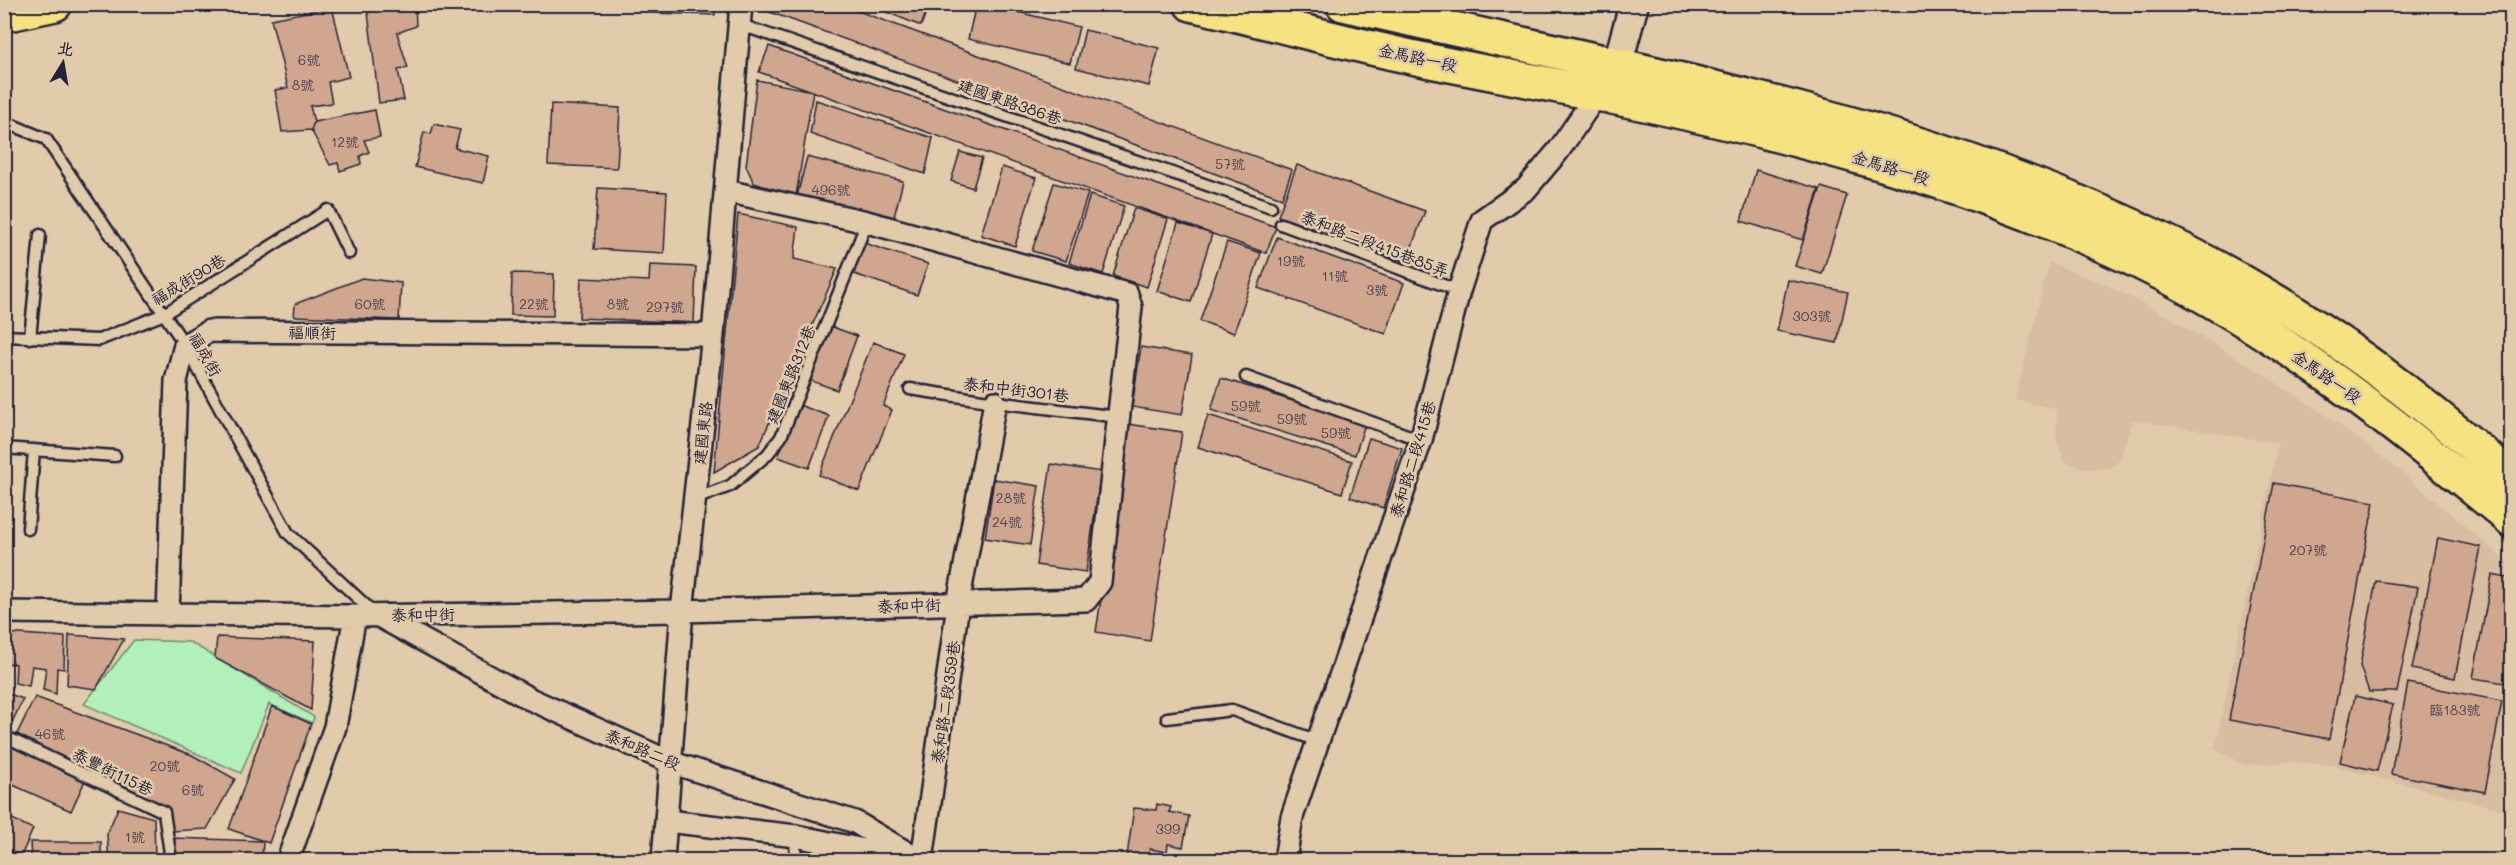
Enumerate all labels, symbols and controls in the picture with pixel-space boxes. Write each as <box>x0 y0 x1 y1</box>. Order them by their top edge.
north arrow <box>33 33 93 93</box>
text: 北 <box>56 36 76 60</box>
street label: 金馬路一段 <box>1377 38 1459 76</box>
house number: 6號 <box>298 50 320 69</box>
street label: 建國東路386巷 <box>955 73 1065 129</box>
house number: 8號 <box>292 75 314 94</box>
house number: 12號 <box>331 132 359 151</box>
street label: 金馬路一段 <box>1850 145 1932 189</box>
house number: 57號 <box>1215 154 1245 173</box>
house number: 496號 <box>812 180 850 199</box>
street label: 泰和路二段415巷85弄 <box>1298 205 1452 281</box>
street label: 福成街90巷 <box>147 249 229 309</box>
house number: 19號 <box>1277 251 1305 270</box>
house number: 11號 <box>1322 266 1348 285</box>
house number: 3號 <box>1366 280 1388 299</box>
house number: 60號 <box>354 294 386 313</box>
house number: 22號 <box>519 294 549 313</box>
house number: 8號 <box>607 294 629 313</box>
house number: 297號 <box>646 297 684 316</box>
house number: 303號 <box>1792 306 1832 325</box>
street label: 福順街 <box>288 321 336 343</box>
street label: 建國東路312巷 <box>761 321 819 427</box>
street label: 福成街 <box>185 328 227 380</box>
street label: 金馬路一段 <box>2288 344 2366 408</box>
street label: 泰和中街301巷 <box>962 372 1070 406</box>
house number: 59號 <box>1231 396 1261 415</box>
street label: 泰和路二段415巷 <box>1384 398 1440 520</box>
street label: 建國東路 <box>688 400 716 466</box>
house number: 59號 <box>1277 409 1307 428</box>
house number: 59號 <box>1321 423 1351 442</box>
house number: 28號 <box>996 488 1026 507</box>
house number: 24號 <box>992 512 1022 531</box>
house number: 207號 <box>2289 540 2327 559</box>
street label: 泰和中街 <box>877 593 941 617</box>
street label: 泰和中街 <box>391 603 455 625</box>
street label: 泰和路二段359巷 <box>926 639 964 765</box>
house number: 臨183號 <box>2430 700 2480 719</box>
house number: 46號 <box>35 724 65 743</box>
street label: 泰和路二段 <box>602 724 684 774</box>
street label: 泰豐街115巷 <box>69 742 157 800</box>
house number: 20號 <box>150 756 180 775</box>
house number: 6號 <box>182 780 204 799</box>
house number: 399 <box>1156 819 1180 838</box>
house number: 1號 <box>125 827 145 846</box>

